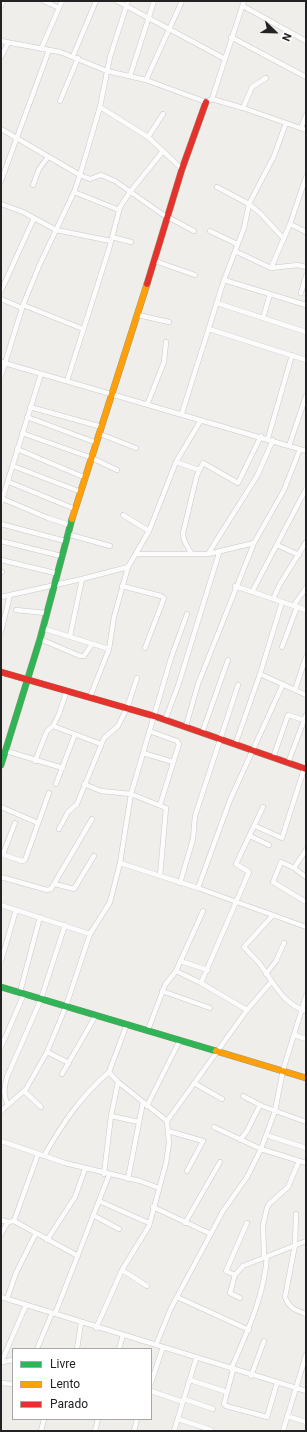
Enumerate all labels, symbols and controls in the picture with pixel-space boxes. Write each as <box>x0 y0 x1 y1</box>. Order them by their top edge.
north arrow <box>255 12 295 52</box>
text: N <box>279 31 294 43</box>
legend <box>12 1348 152 1420</box>
text: Livre <box>50 1357 76 1371</box>
text: Lento <box>50 1377 80 1391</box>
text: Parado <box>50 1397 88 1411</box>

